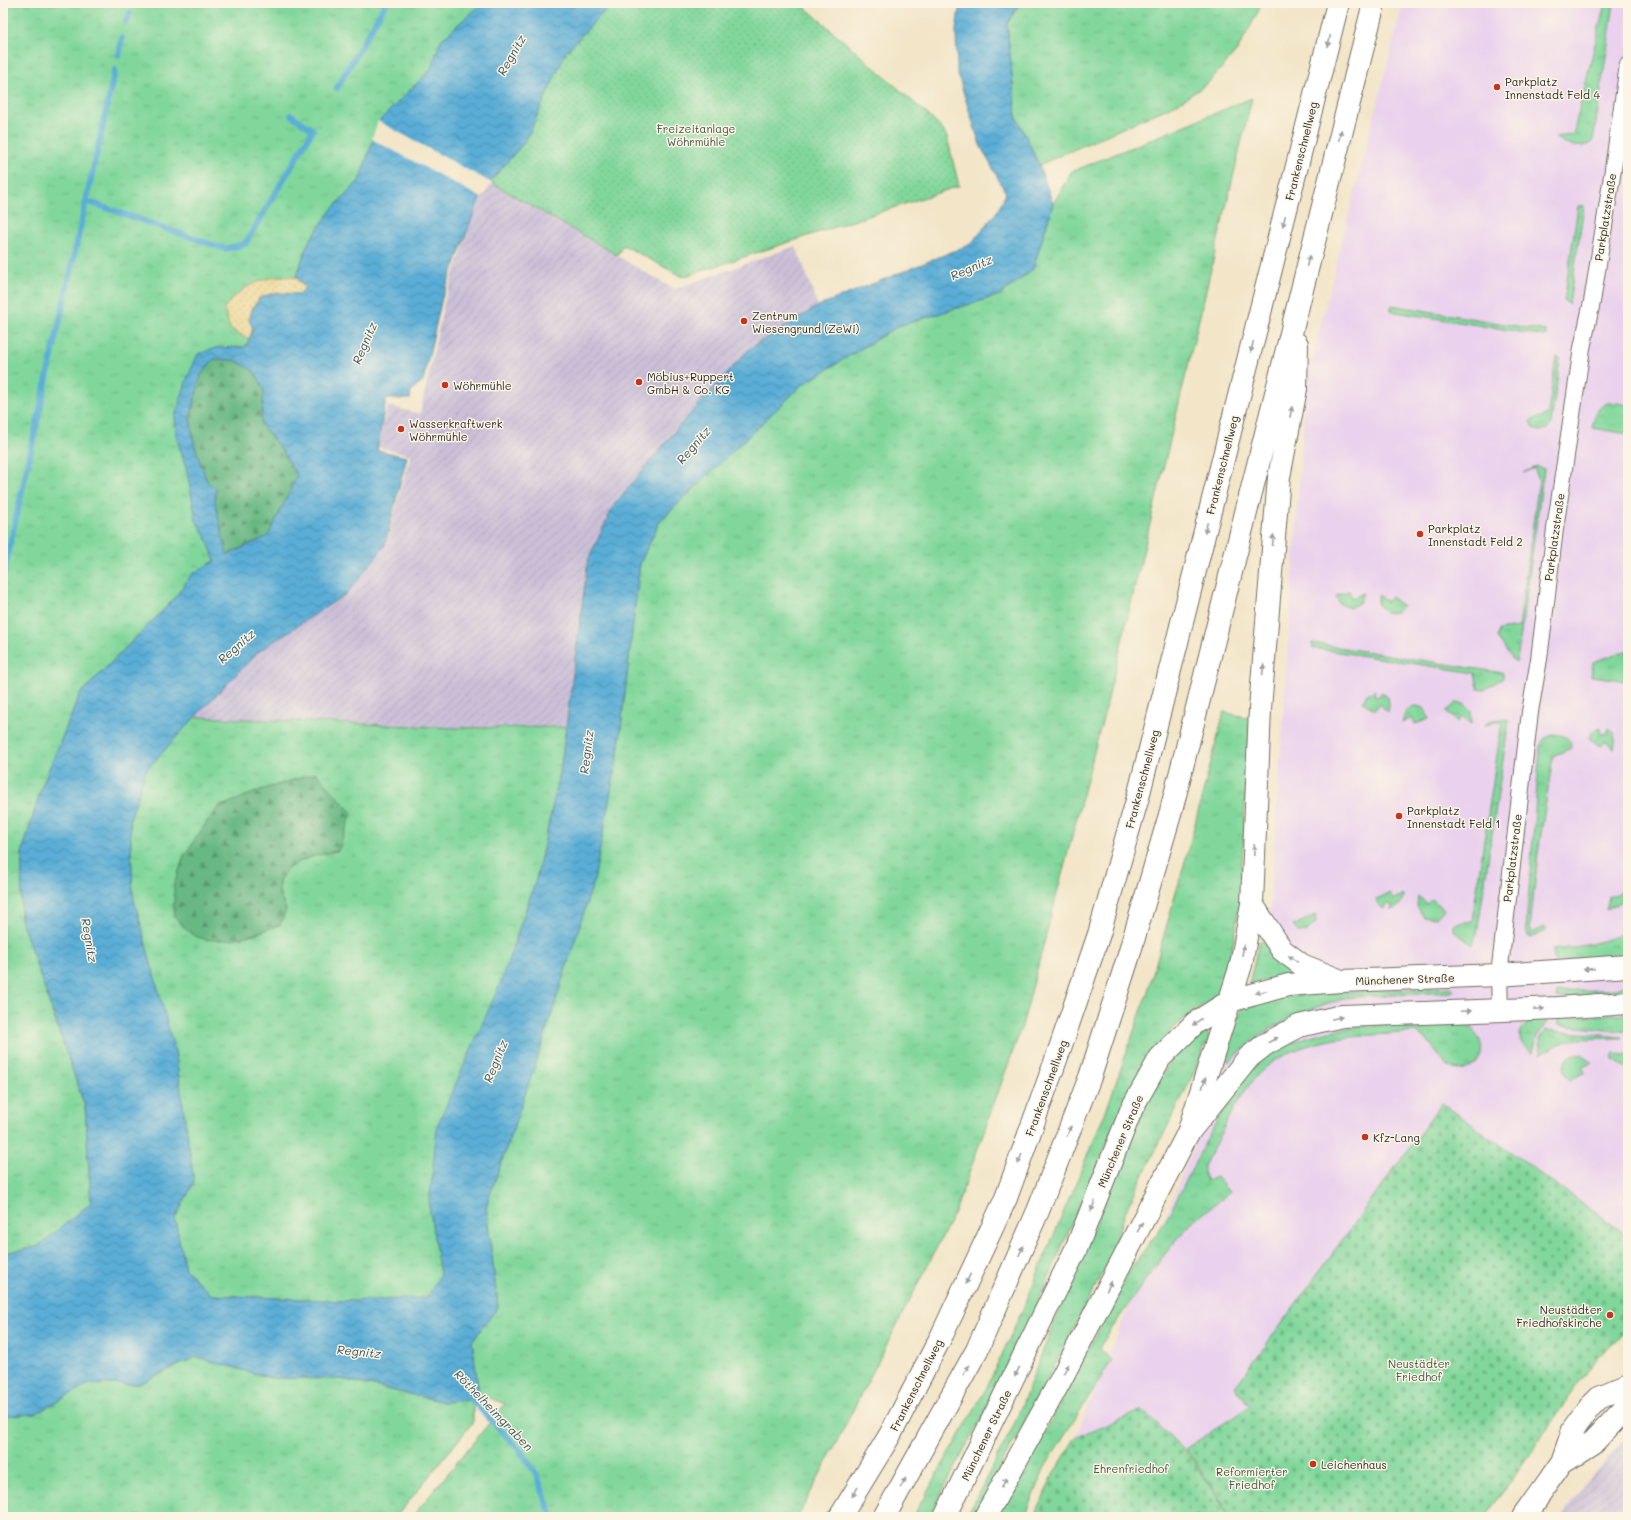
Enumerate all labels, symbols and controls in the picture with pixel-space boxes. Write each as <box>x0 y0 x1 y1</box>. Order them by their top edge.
water label: Regnitz <box>493 32 529 78</box>
one-way arrow <box>1325 35 1331 47</box>
place label: Parkplatz Innenstadt Feld 4 <box>1505 74 1600 102</box>
marker: Parkplatz Innenstadt Feld 4 <box>1492 82 1502 92</box>
street label: Frankenschnellweg <box>1281 100 1321 202</box>
park label: Freizeitanlage Wöhrmühle <box>657 121 736 149</box>
one-way arrow <box>1338 129 1344 141</box>
street label: Parkplatzstraße <box>1591 172 1619 262</box>
one-way arrow <box>1280 215 1286 227</box>
water label: Regnitz <box>947 251 995 283</box>
one-way arrow <box>1306 255 1312 267</box>
place label: Zentrum Wiesengrund (ZeWi) <box>752 308 860 336</box>
marker: Zentrum Wiesengrund (ZeWi) <box>739 316 749 326</box>
water label: Regnitz <box>348 319 380 367</box>
one-way arrow <box>1249 342 1255 354</box>
place label: Möbius+Ruppert GmbH & Co. KG <box>647 369 734 397</box>
marker: Möbius+Ruppert GmbH & Co. KG <box>634 377 644 387</box>
place label: Wöhrmühle <box>453 378 512 393</box>
marker: Wöhrmühle <box>440 380 450 390</box>
one-way arrow <box>1289 406 1295 418</box>
street label: Frankenschnellweg <box>1202 414 1242 516</box>
place label: Wasserkraftwerk Wöhrmühle <box>409 416 503 444</box>
water label: Regnitz <box>672 423 714 467</box>
marker: Wasserkraftwerk Wöhrmühle <box>396 424 406 434</box>
street label: Parkplatzstraße <box>1540 492 1568 582</box>
one-way arrow <box>1203 521 1209 534</box>
place label: Parkplatz Innenstadt Feld 2 <box>1428 521 1523 549</box>
marker: Parkplatz Innenstadt Feld 2 <box>1415 529 1425 539</box>
one-way arrow <box>1270 534 1277 546</box>
water label: Regnitz <box>214 625 258 667</box>
one-way arrow <box>1259 664 1266 676</box>
street label: Frankenschnellweg <box>1122 728 1162 830</box>
water label: Regnitz <box>575 729 597 775</box>
place label: Parkplatz Innenstadt Feld 1 <box>1407 803 1500 831</box>
marker: Parkplatz Innenstadt Feld 1 <box>1394 811 1404 821</box>
street label: Parkplatzstraße <box>1499 813 1525 903</box>
one-way arrow <box>1251 843 1257 856</box>
water label: Regnitz <box>78 917 102 964</box>
one-way arrow <box>1241 944 1247 956</box>
one-way arrow <box>1288 955 1299 963</box>
one-way arrow <box>1583 966 1595 973</box>
street label: Münchener Straße <box>1355 970 1455 988</box>
one-way arrow <box>1255 989 1267 995</box>
one-way arrow <box>1533 1005 1545 1012</box>
one-way arrow <box>1460 1008 1473 1014</box>
one-way arrow <box>1330 1014 1343 1020</box>
one-way arrow <box>1192 1018 1203 1026</box>
water label: Regnitz <box>479 1037 511 1085</box>
one-way arrow <box>1267 1037 1279 1043</box>
street label: Frankenschnellweg <box>1022 1038 1070 1138</box>
one-way arrow <box>1201 1076 1207 1088</box>
street label: Münchener Straße <box>1094 1092 1146 1190</box>
one-way arrow <box>1067 1125 1073 1137</box>
place label: Kfz-Lang <box>1373 1130 1420 1145</box>
marker: Kfz-Lang <box>1360 1132 1370 1142</box>
one-way arrow <box>1016 1154 1022 1166</box>
one-way arrow <box>1090 1200 1096 1212</box>
one-way arrow <box>1137 1221 1143 1233</box>
one-way arrow <box>1018 1245 1024 1257</box>
one-way arrow <box>965 1273 971 1284</box>
one-way arrow <box>1106 1280 1113 1292</box>
place label: Neustädter Friedhofskirche <box>1517 1302 1602 1330</box>
marker: Neustädter Friedhofskirche <box>1605 1310 1615 1320</box>
street label: Frankenschnellweg <box>886 1336 946 1434</box>
water label: Regnitz <box>336 1341 382 1361</box>
park label: Neustädter Friedhof <box>1388 1356 1450 1384</box>
one-way arrow <box>1063 1363 1070 1375</box>
one-way arrow <box>963 1364 970 1375</box>
water label: Röthelheimgraben <box>451 1366 537 1454</box>
one-way arrow <box>1014 1366 1020 1378</box>
street label: Münchener Straße <box>957 1387 1015 1483</box>
place label: Leichenhaus <box>1321 1457 1387 1472</box>
marker: Leichenhaus <box>1308 1459 1318 1469</box>
park label: Ehrenfriedhof <box>1094 1461 1169 1476</box>
park label: Reformierter Friedhof <box>1216 1464 1288 1492</box>
one-way arrow <box>900 1477 907 1489</box>
one-way arrow <box>1000 1477 1007 1489</box>
one-way arrow <box>852 1486 859 1498</box>

